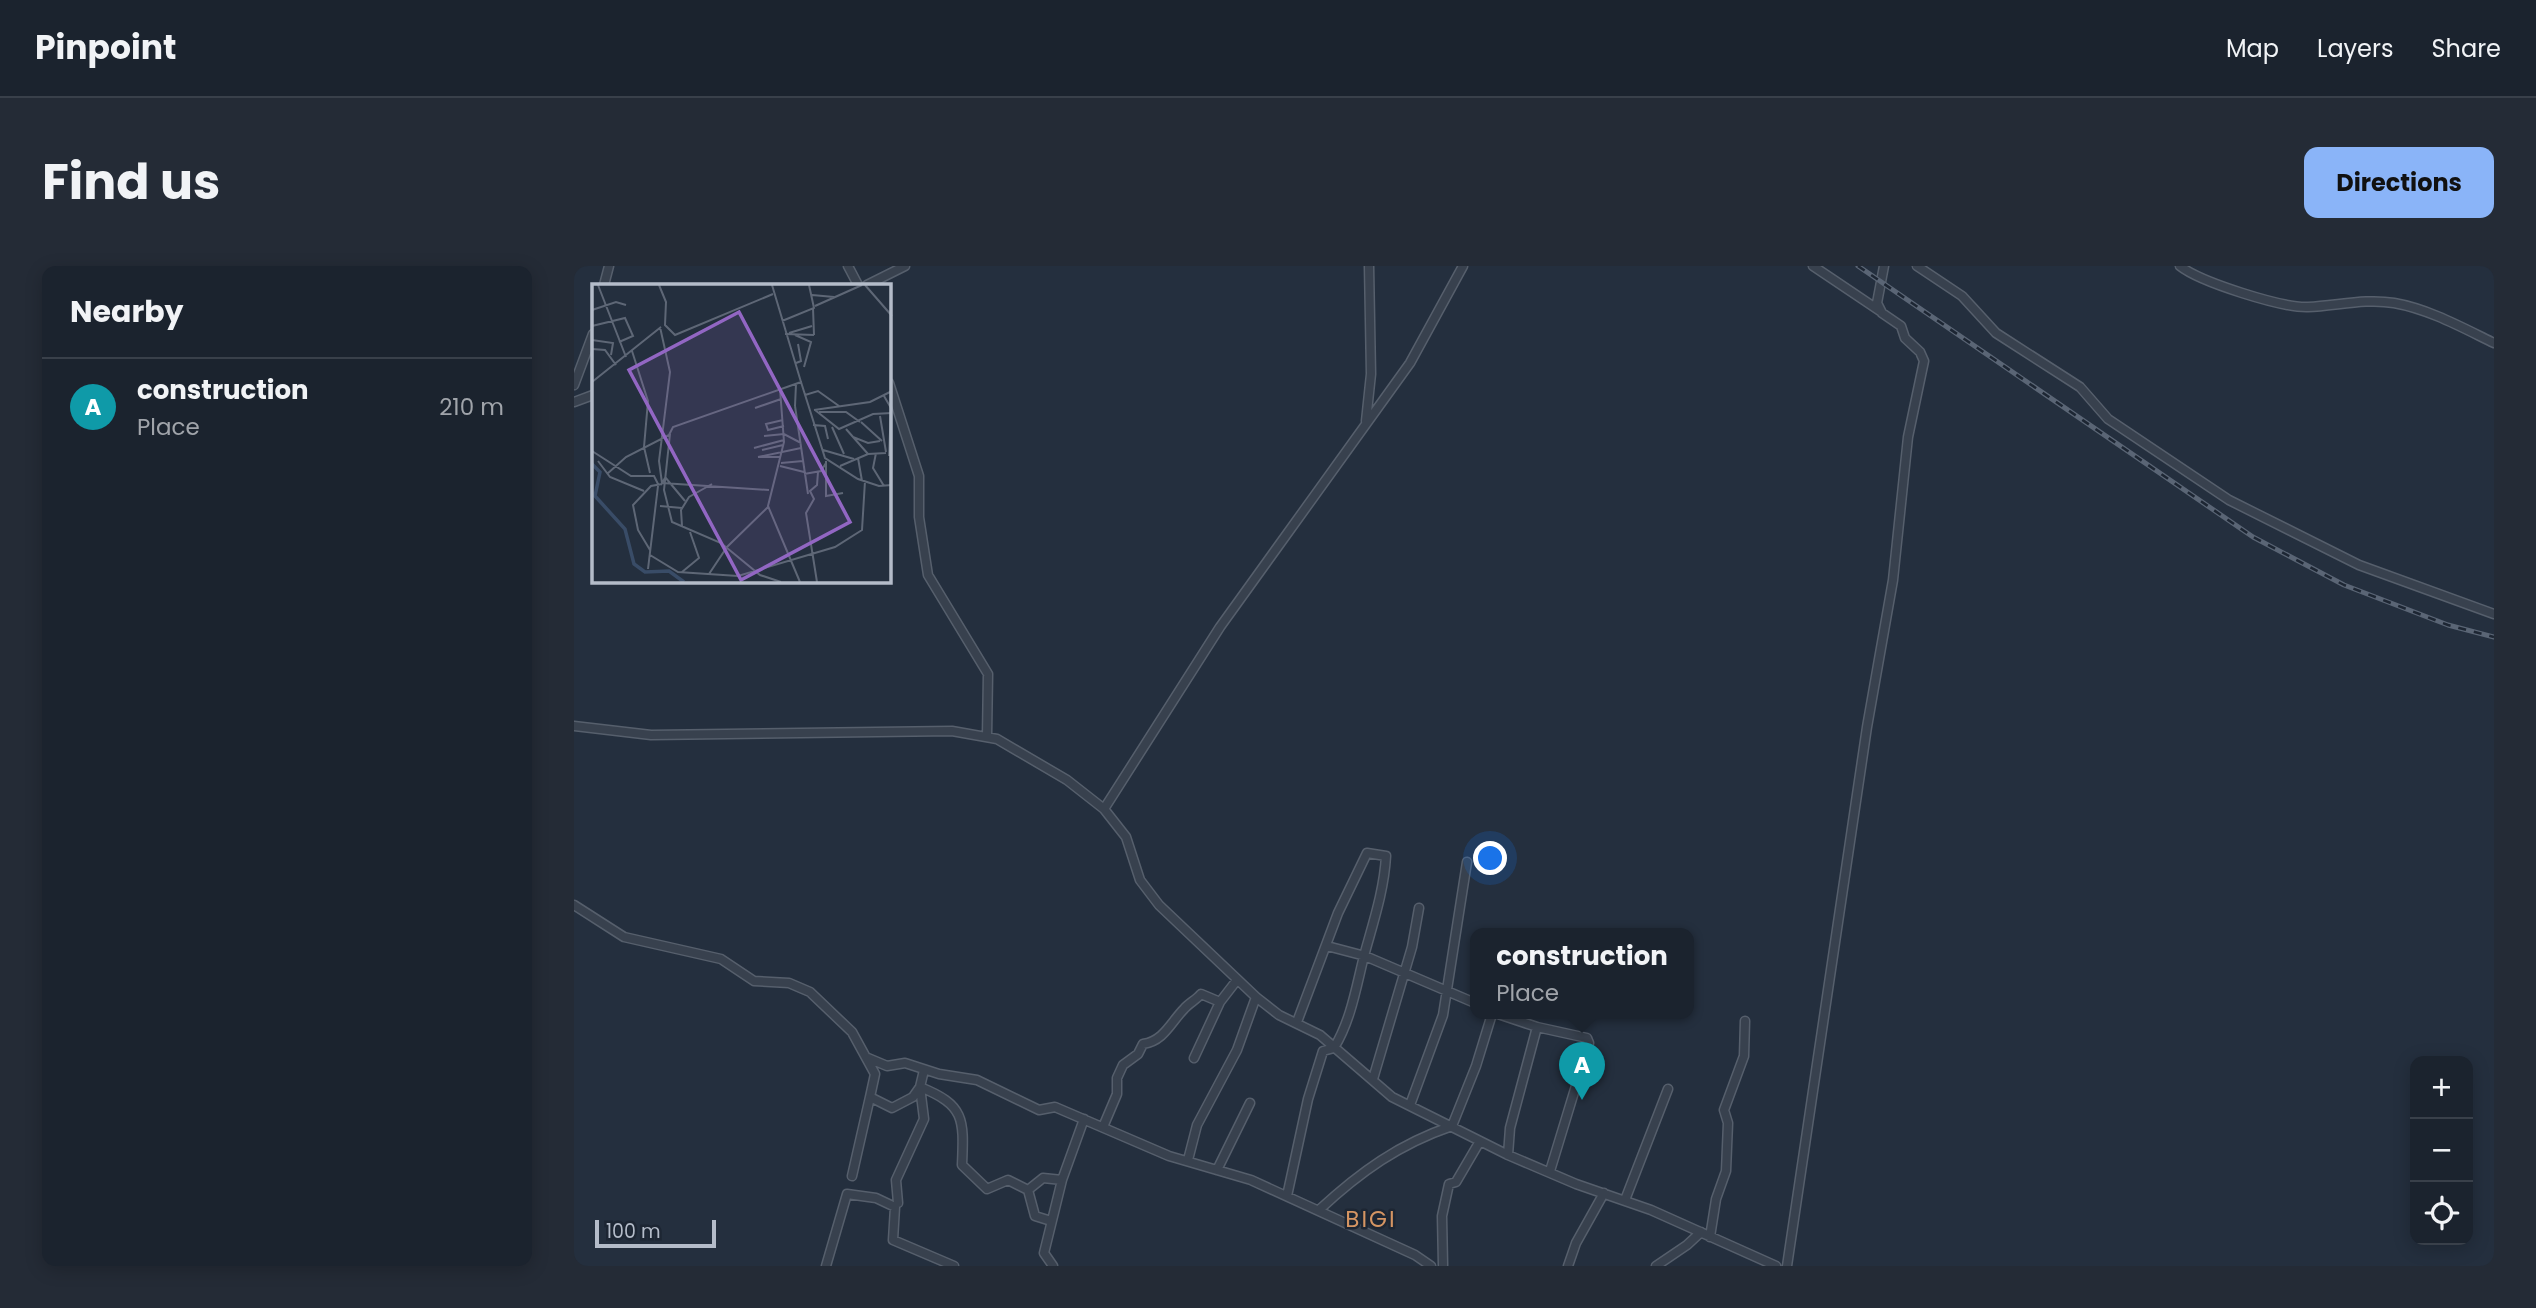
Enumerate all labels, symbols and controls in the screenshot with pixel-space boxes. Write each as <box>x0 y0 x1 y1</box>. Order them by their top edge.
text: Pinpoint <box>35 24 176 71</box>
text: Map <box>2226 32 2279 65</box>
text: Layers <box>2317 32 2393 65</box>
text: Share <box>2431 32 2501 65</box>
button: Directions <box>2304 147 2494 218</box>
text: Find us <box>42 148 220 216</box>
inset map <box>592 284 891 583</box>
text: Nearby <box>70 290 184 333</box>
text: construction <box>137 372 309 408</box>
text: A <box>85 391 101 423</box>
text: 210 m <box>439 391 504 423</box>
text: Place <box>137 411 200 443</box>
your location <box>1473 841 1507 875</box>
popup <box>1470 928 1694 1019</box>
text: construction <box>1496 938 1668 974</box>
text: Place <box>1496 977 1559 1009</box>
pin: A <box>1559 1042 1605 1100</box>
map controls <box>2410 1056 2473 1245</box>
button: + <box>2410 1056 2473 1119</box>
button: − <box>2410 1119 2473 1182</box>
button: locate <box>2410 1182 2473 1245</box>
district label: BIGI <box>1345 1203 1397 1235</box>
scale bar <box>595 1217 716 1249</box>
text: 100 m <box>606 1218 661 1245</box>

